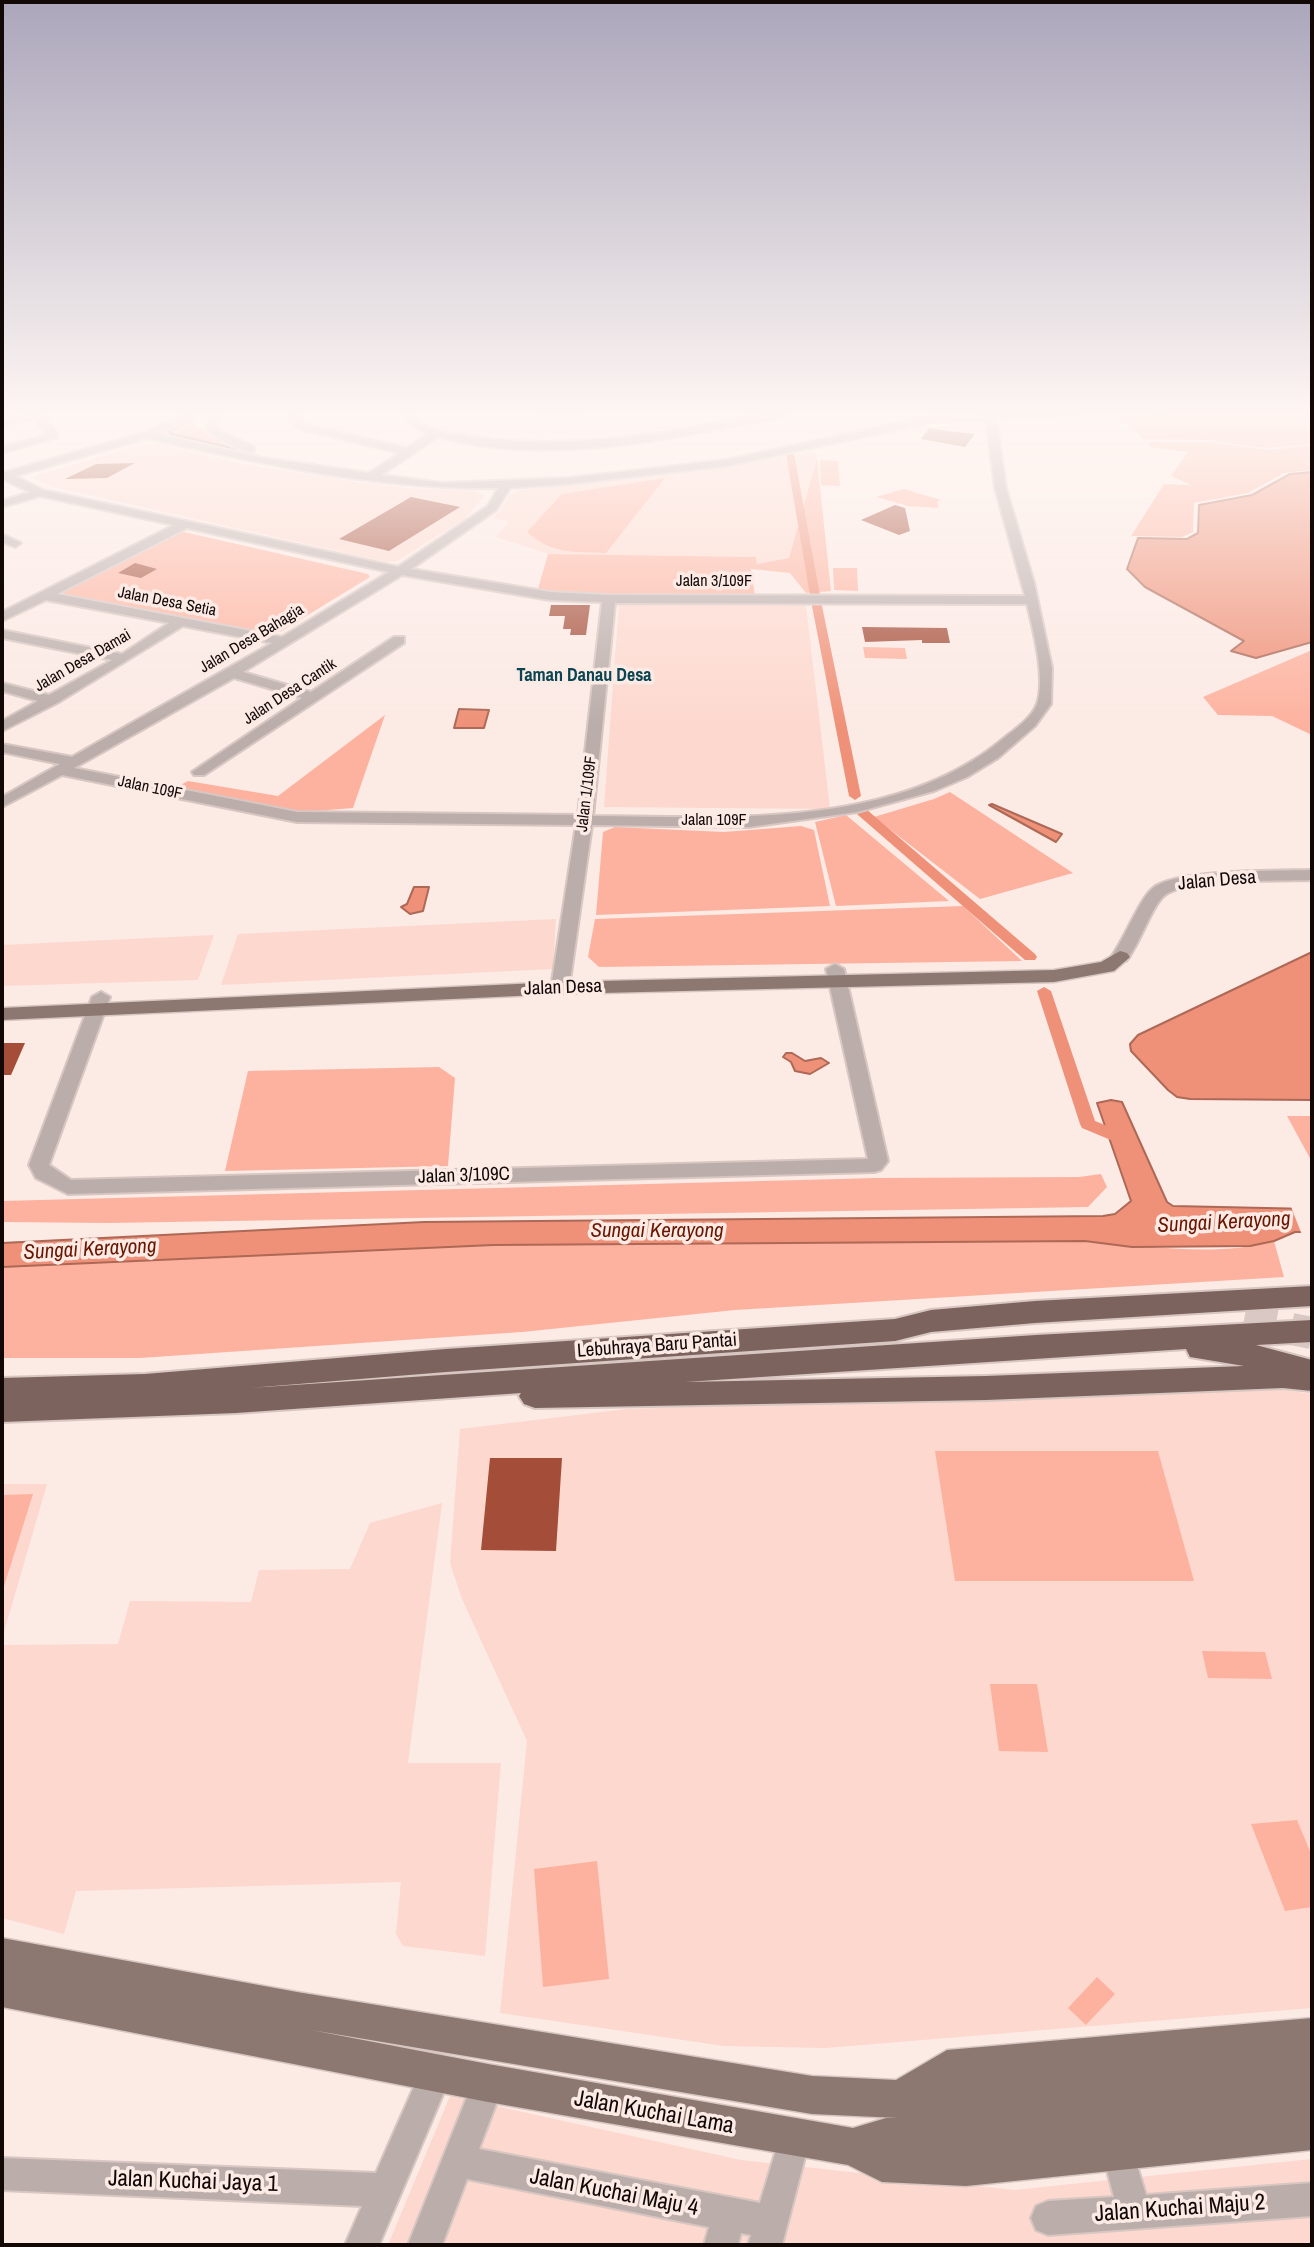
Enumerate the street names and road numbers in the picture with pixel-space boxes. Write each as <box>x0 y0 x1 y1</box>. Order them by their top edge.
street label: Jalan 3/109F <box>676 572 752 592</box>
street label: Jalan Desa Setia <box>116 583 218 621</box>
street label: Jalan Desa Bahagia <box>196 600 308 678</box>
street label: Jalan Desa Damai <box>31 626 135 696</box>
street label: Jalan Desa Cantik <box>240 655 340 729</box>
street label: Jalan 1/109F <box>573 755 601 833</box>
street label: Jalan 109F <box>116 772 184 804</box>
street label: Jalan 109F <box>682 811 746 831</box>
street label: Jalan Desa <box>1177 866 1257 896</box>
street label: Jalan Desa <box>524 975 602 1001</box>
street label: Jalan 3/109C <box>418 1163 510 1189</box>
street label: Lebuhraya Baru Pantai <box>576 1329 738 1363</box>
street label: Jalan Kuchai Lama <box>572 2085 736 2141</box>
street label: Jalan Kuchai Maju 4 <box>527 2163 701 2223</box>
street label: Jalan Kuchai Jaya 1 <box>108 2165 278 2199</box>
street label: Jalan Kuchai Maju 2 <box>1094 2189 1266 2229</box>

